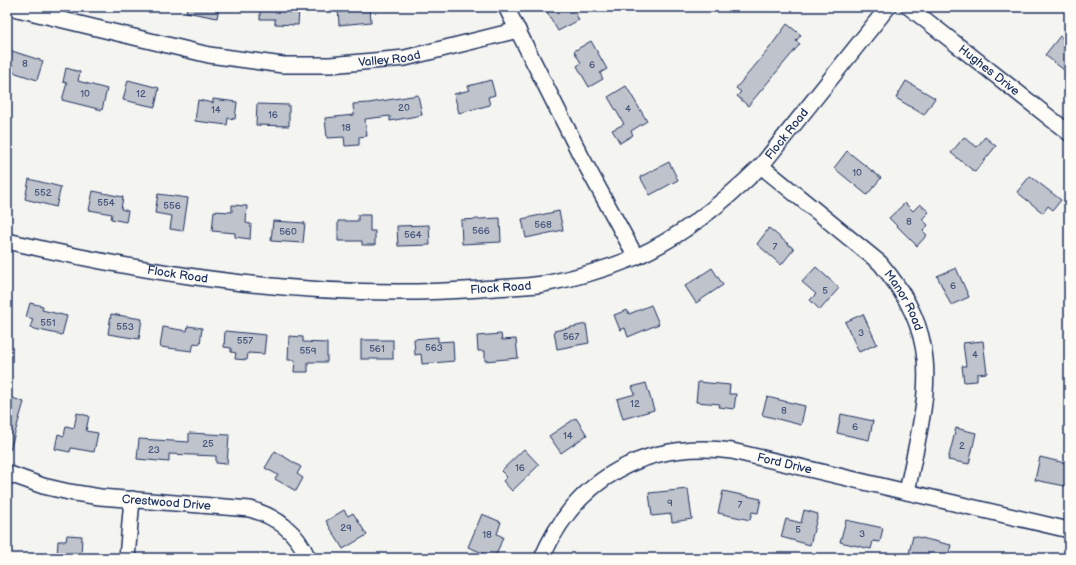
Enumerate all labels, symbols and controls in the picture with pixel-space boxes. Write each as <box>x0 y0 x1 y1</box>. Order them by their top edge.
street label: Hughes Drive <box>956 41 1023 99</box>
street label: Valley Road <box>358 47 422 70</box>
house number: 8 <box>22 58 28 70</box>
house number: 6 <box>589 59 595 71</box>
house number: 10 <box>80 88 90 100</box>
house number: 12 <box>136 88 146 100</box>
house number: 20 <box>398 102 410 114</box>
house number: 4 <box>625 103 631 115</box>
house number: 14 <box>211 104 221 116</box>
street label: Flock Road <box>762 105 812 162</box>
house number: 16 <box>268 109 278 121</box>
house number: 18 <box>341 122 351 134</box>
house number: 10 <box>852 167 862 179</box>
house number: 552 <box>34 187 52 199</box>
house number: 554 <box>97 197 115 209</box>
house number: 556 <box>163 200 181 212</box>
house number: 8 <box>906 216 912 228</box>
house number: 568 <box>534 219 552 231</box>
house number: 566 <box>472 225 490 237</box>
house number: 560 <box>279 226 297 238</box>
house number: 564 <box>404 229 422 241</box>
house number: 7 <box>773 241 778 253</box>
street label: Flock Road <box>146 262 209 286</box>
street label: Manor Road <box>881 267 926 333</box>
street label: Flock Road <box>470 278 532 297</box>
house number: 6 <box>950 280 956 292</box>
house number: 5 <box>822 285 828 297</box>
house number: 551 <box>40 317 56 329</box>
house number: 553 <box>116 321 134 333</box>
house number: 3 <box>858 327 864 339</box>
house number: 567 <box>563 331 579 343</box>
house number: 557 <box>237 335 253 347</box>
house number: 563 <box>425 342 443 354</box>
house number: 561 <box>369 343 385 355</box>
house number: 559 <box>299 345 317 357</box>
house number: 4 <box>972 349 978 361</box>
house number: 12 <box>630 398 640 410</box>
house number: 8 <box>781 405 787 417</box>
house number: 6 <box>852 421 858 433</box>
house number: 14 <box>563 430 573 442</box>
house number: 25 <box>202 438 214 450</box>
house number: 2 <box>959 440 965 452</box>
house number: 23 <box>148 444 160 456</box>
street label: Ford Drive <box>756 450 814 477</box>
house number: 16 <box>515 462 525 474</box>
street label: Crestwood Drive <box>121 491 212 513</box>
house number: 9 <box>667 497 673 509</box>
house number: 7 <box>738 499 743 511</box>
house number: 29 <box>340 522 352 534</box>
house number: 5 <box>795 524 801 536</box>
house number: 3 <box>859 528 865 540</box>
house number: 18 <box>482 529 492 541</box>

